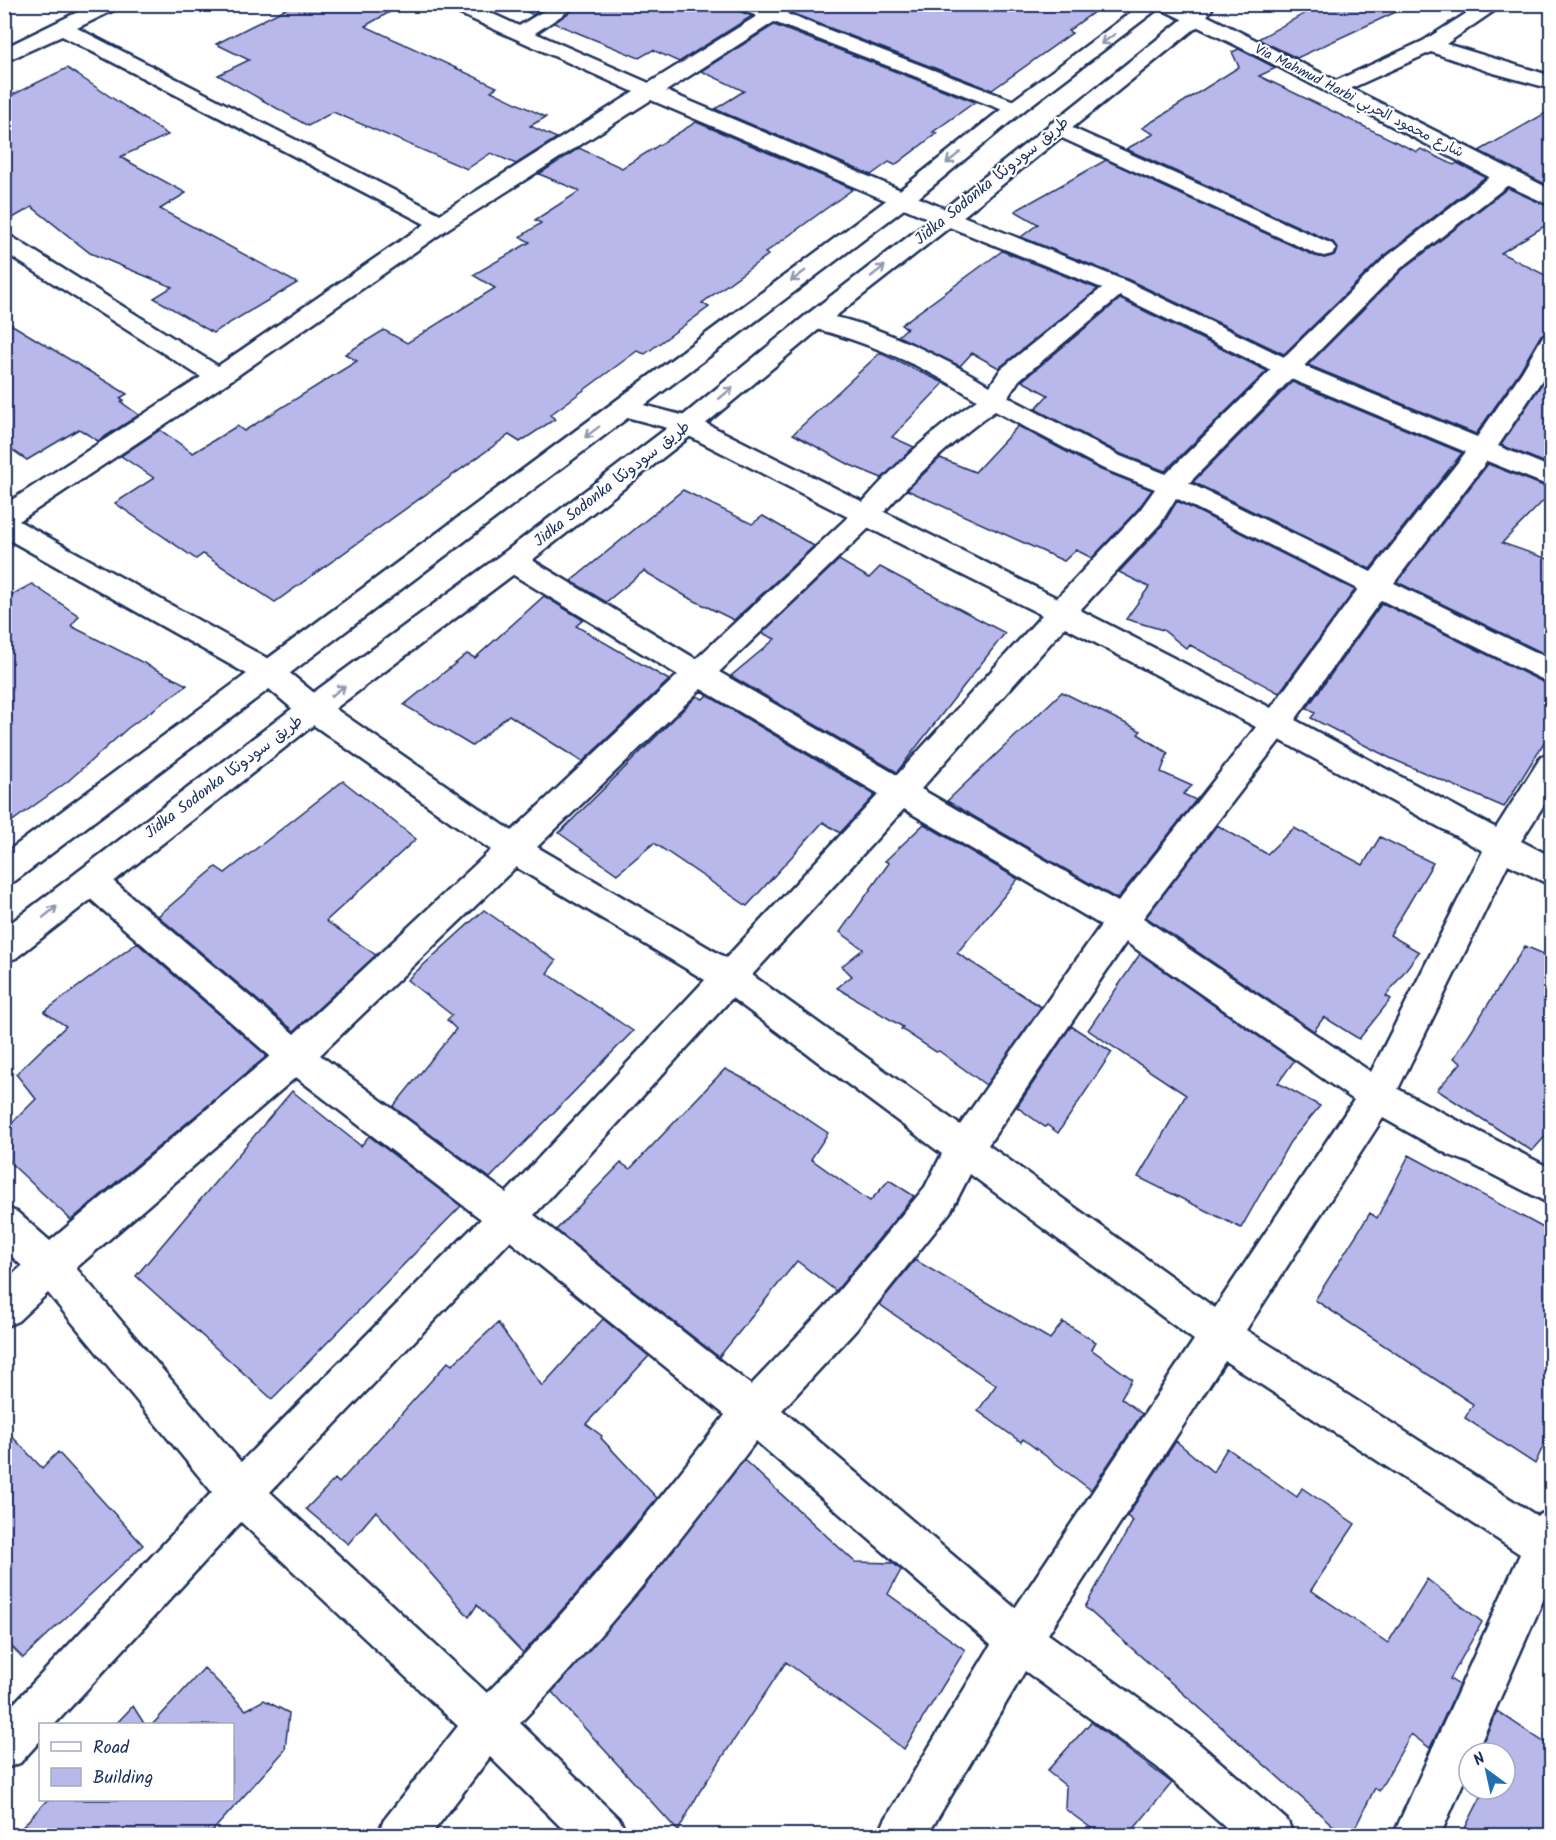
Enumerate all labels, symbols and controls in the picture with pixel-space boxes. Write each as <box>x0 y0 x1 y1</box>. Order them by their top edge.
one-way arrow <box>1101 33 1117 45</box>
street label: Via Mahmud Harbi شارع محمود الحربي <box>1250 39 1467 164</box>
street label: Jidka Sodonka طريق سودونكا <box>909 111 1075 251</box>
one-way arrow <box>945 151 961 164</box>
one-way arrow <box>870 265 886 278</box>
one-way arrow <box>791 269 807 282</box>
one-way arrow <box>718 387 734 400</box>
street label: Jidka Sodonka طريق سودونكا <box>528 415 696 553</box>
one-way arrow <box>585 425 601 438</box>
one-way arrow <box>330 684 346 697</box>
street label: Jidka Sodonka طريق سودونكا <box>139 709 309 845</box>
one-way arrow <box>42 905 58 918</box>
legend <box>39 1723 234 1801</box>
text: Road <box>93 1734 130 1763</box>
north arrow <box>1457 1741 1517 1801</box>
text: N <box>1469 1746 1491 1773</box>
text: Building <box>93 1764 153 1793</box>

